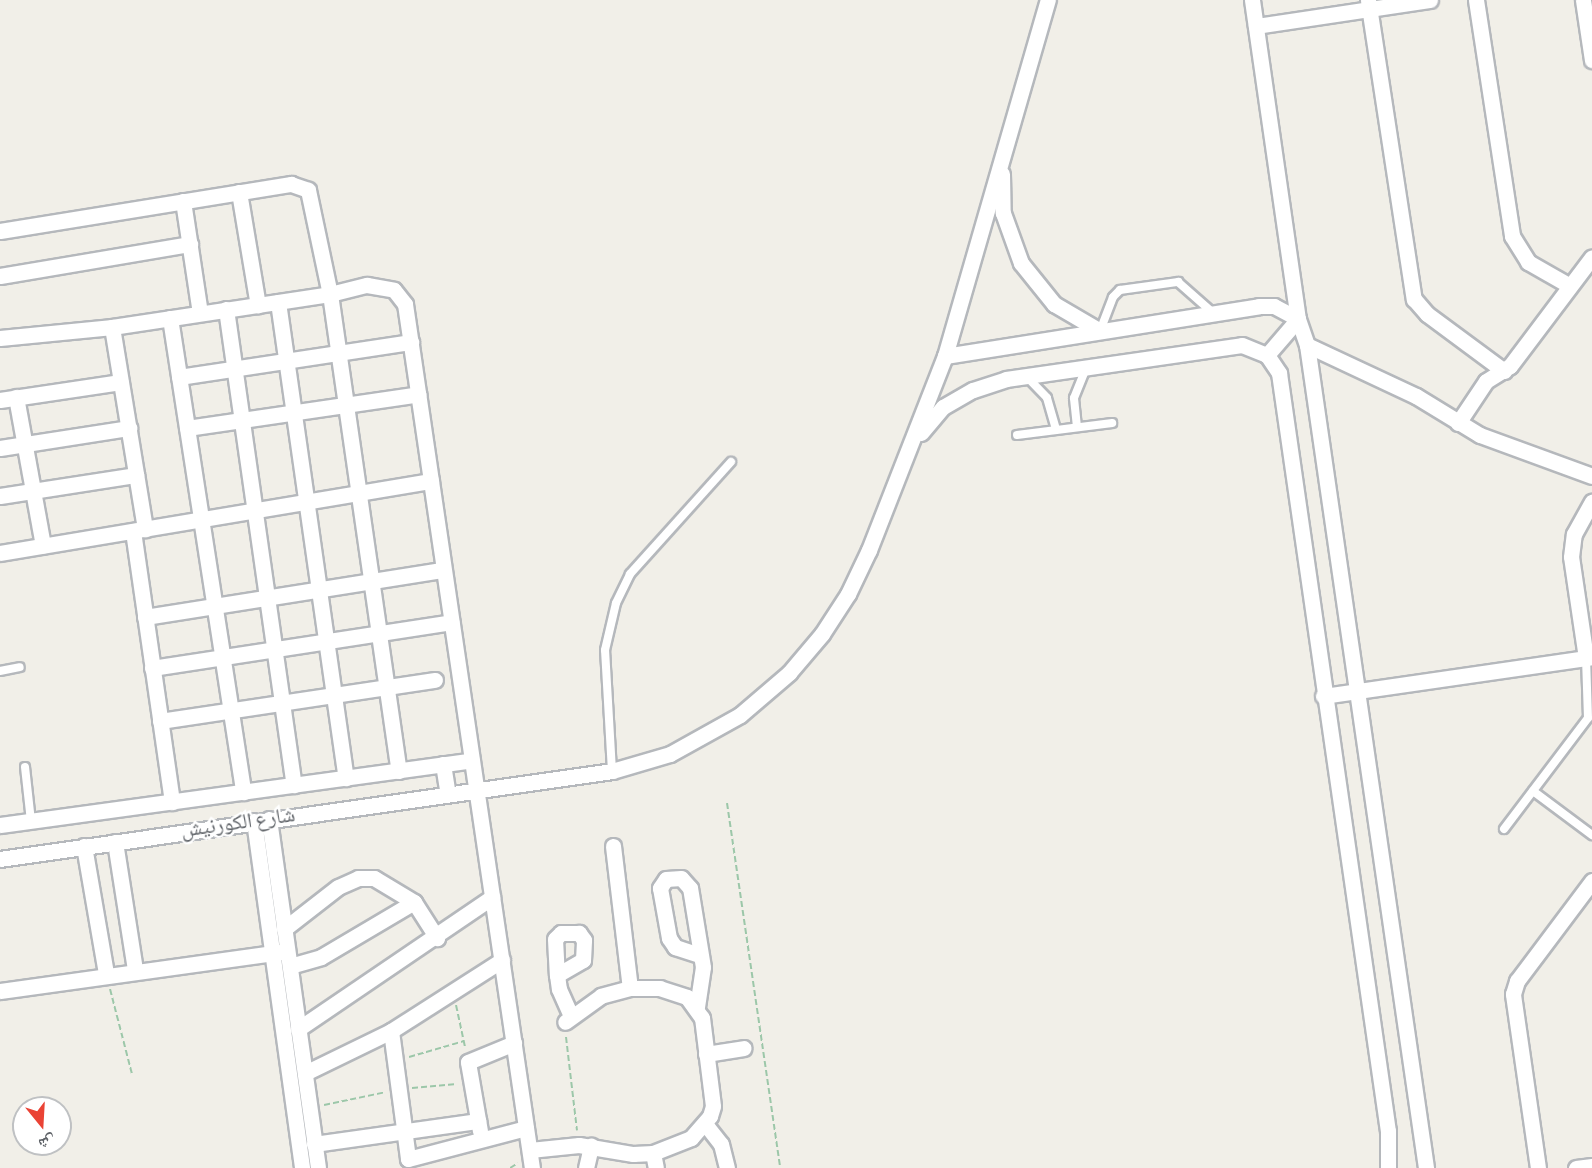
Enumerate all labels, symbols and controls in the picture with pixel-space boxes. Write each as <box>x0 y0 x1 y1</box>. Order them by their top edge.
street label: شارع الكورنيش <box>179 803 297 843</box>
north arrow <box>12 1096 72 1156</box>
text: ش <box>36 1130 58 1153</box>

